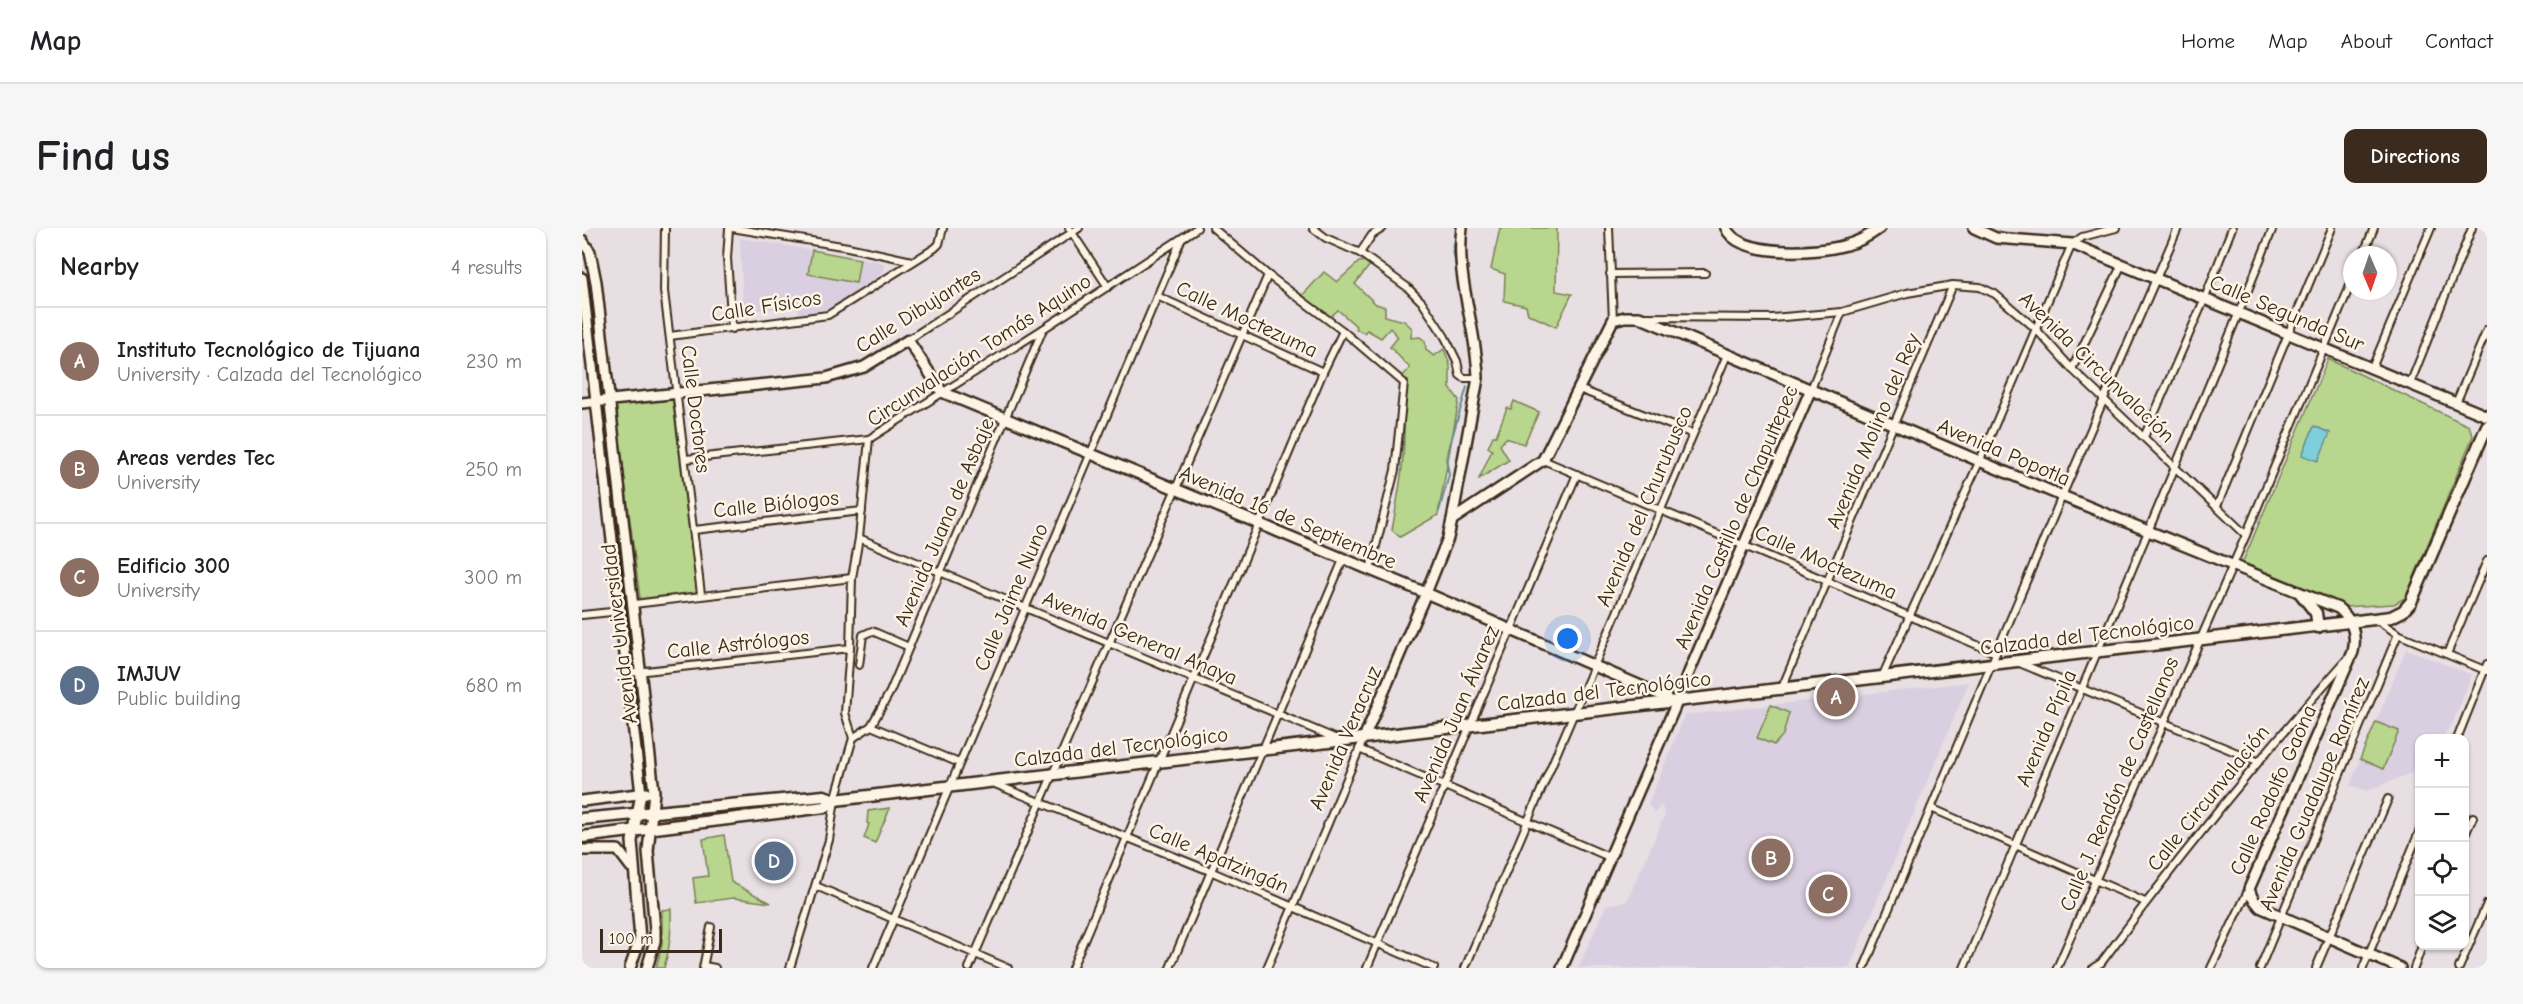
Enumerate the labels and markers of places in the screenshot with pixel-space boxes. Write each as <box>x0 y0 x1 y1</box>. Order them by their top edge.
pin: A <box>1816 674 1856 720</box>
pin: B <box>1752 836 1790 880</box>
pin: D <box>754 838 794 884</box>
pin: C <box>1808 872 1848 916</box>

